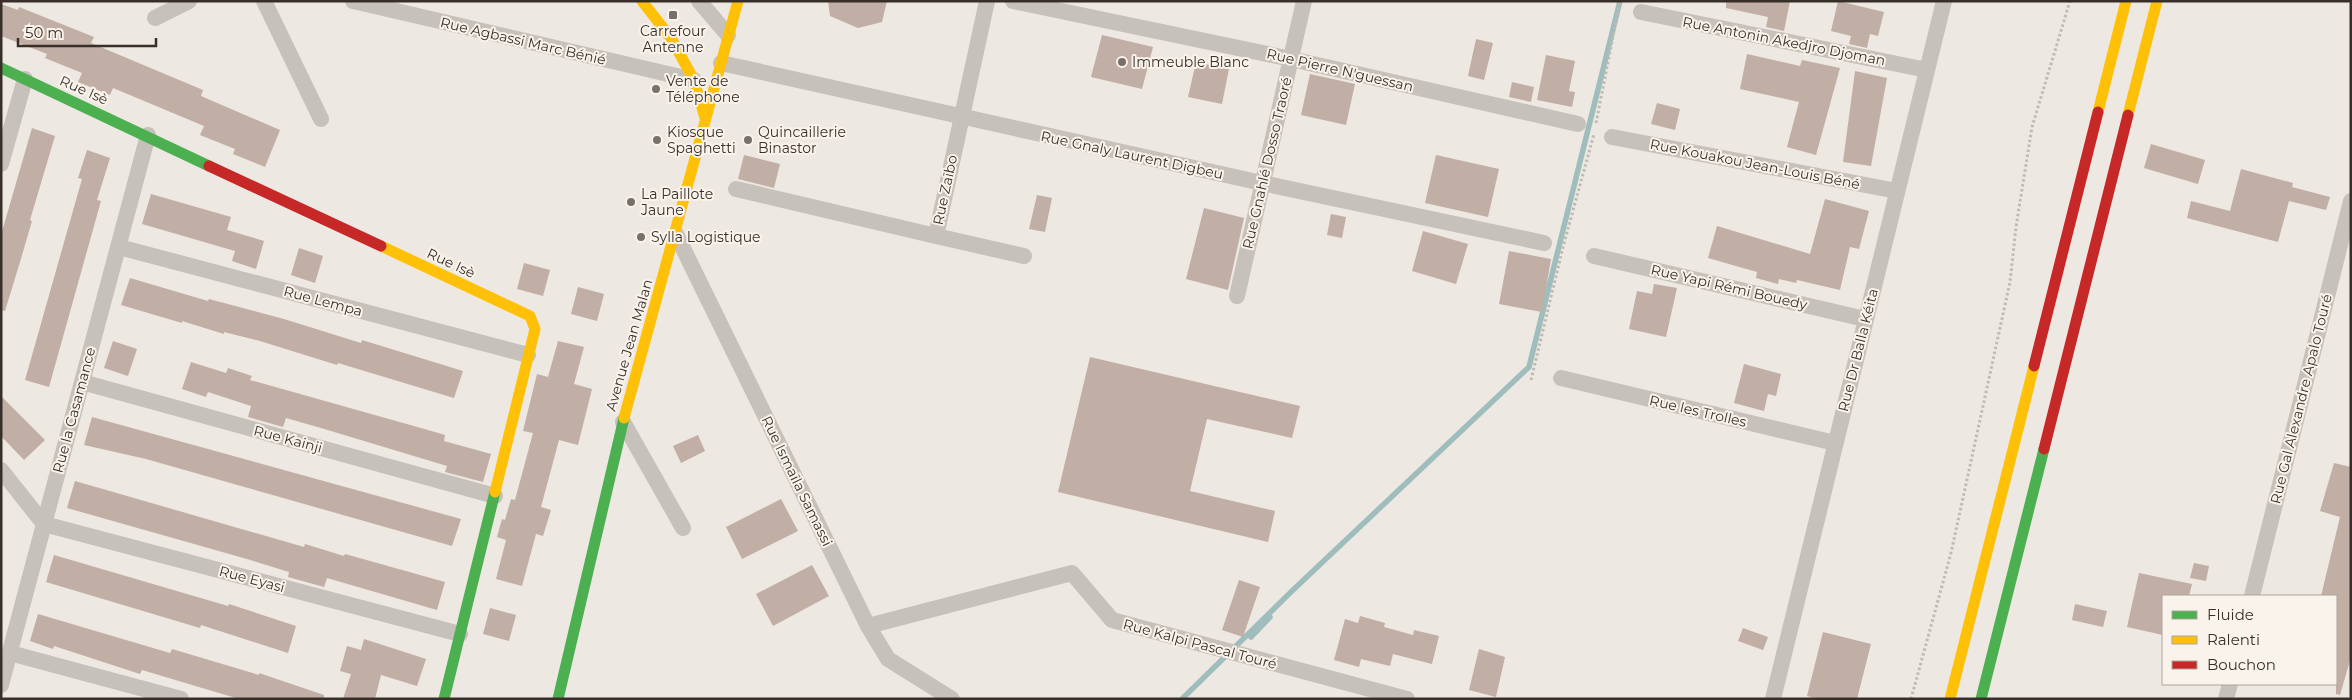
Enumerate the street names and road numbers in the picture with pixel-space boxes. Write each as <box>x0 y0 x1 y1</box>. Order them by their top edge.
street label: Rue Antonin Akedjro Djoman <box>1681 12 1887 70</box>
street label: Rue Agbassi Marc Bénié <box>438 13 608 69</box>
street label: Rue Pierre N'guessan <box>1265 44 1415 96</box>
street label: Rue Isè <box>57 71 111 109</box>
street label: Rue Gnahlé Dosso Traoré <box>1238 75 1296 251</box>
street label: Rue Gnaly Laurent Digbeu <box>1039 127 1225 183</box>
street label: Rue Kouakou Jean-Louis Béné <box>1648 135 1862 193</box>
street label: Rue Zaïbo <box>929 153 961 227</box>
street label: Rue Isè <box>424 244 478 282</box>
street label: Rue Yapi Rémi Bouedy <box>1649 260 1809 314</box>
street label: Avenue Jean Malan <box>602 277 656 413</box>
street label: Rue Lempa <box>282 282 364 320</box>
street label: Rue Dr Balla Kéita <box>1834 287 1882 413</box>
street label: Rue Gal Alexandre Apalo Touré <box>2266 292 2336 506</box>
street label: Rue la Casamance <box>49 345 99 475</box>
street label: Rue les Trolles <box>1648 391 1749 431</box>
street label: Rue Ismaïla Samassi <box>758 413 836 549</box>
street label: Rue Kainji <box>252 421 324 457</box>
street label: Rue Eyasi <box>217 562 287 596</box>
street label: Rue Kalpi Pascal Touré <box>1121 615 1279 673</box>

